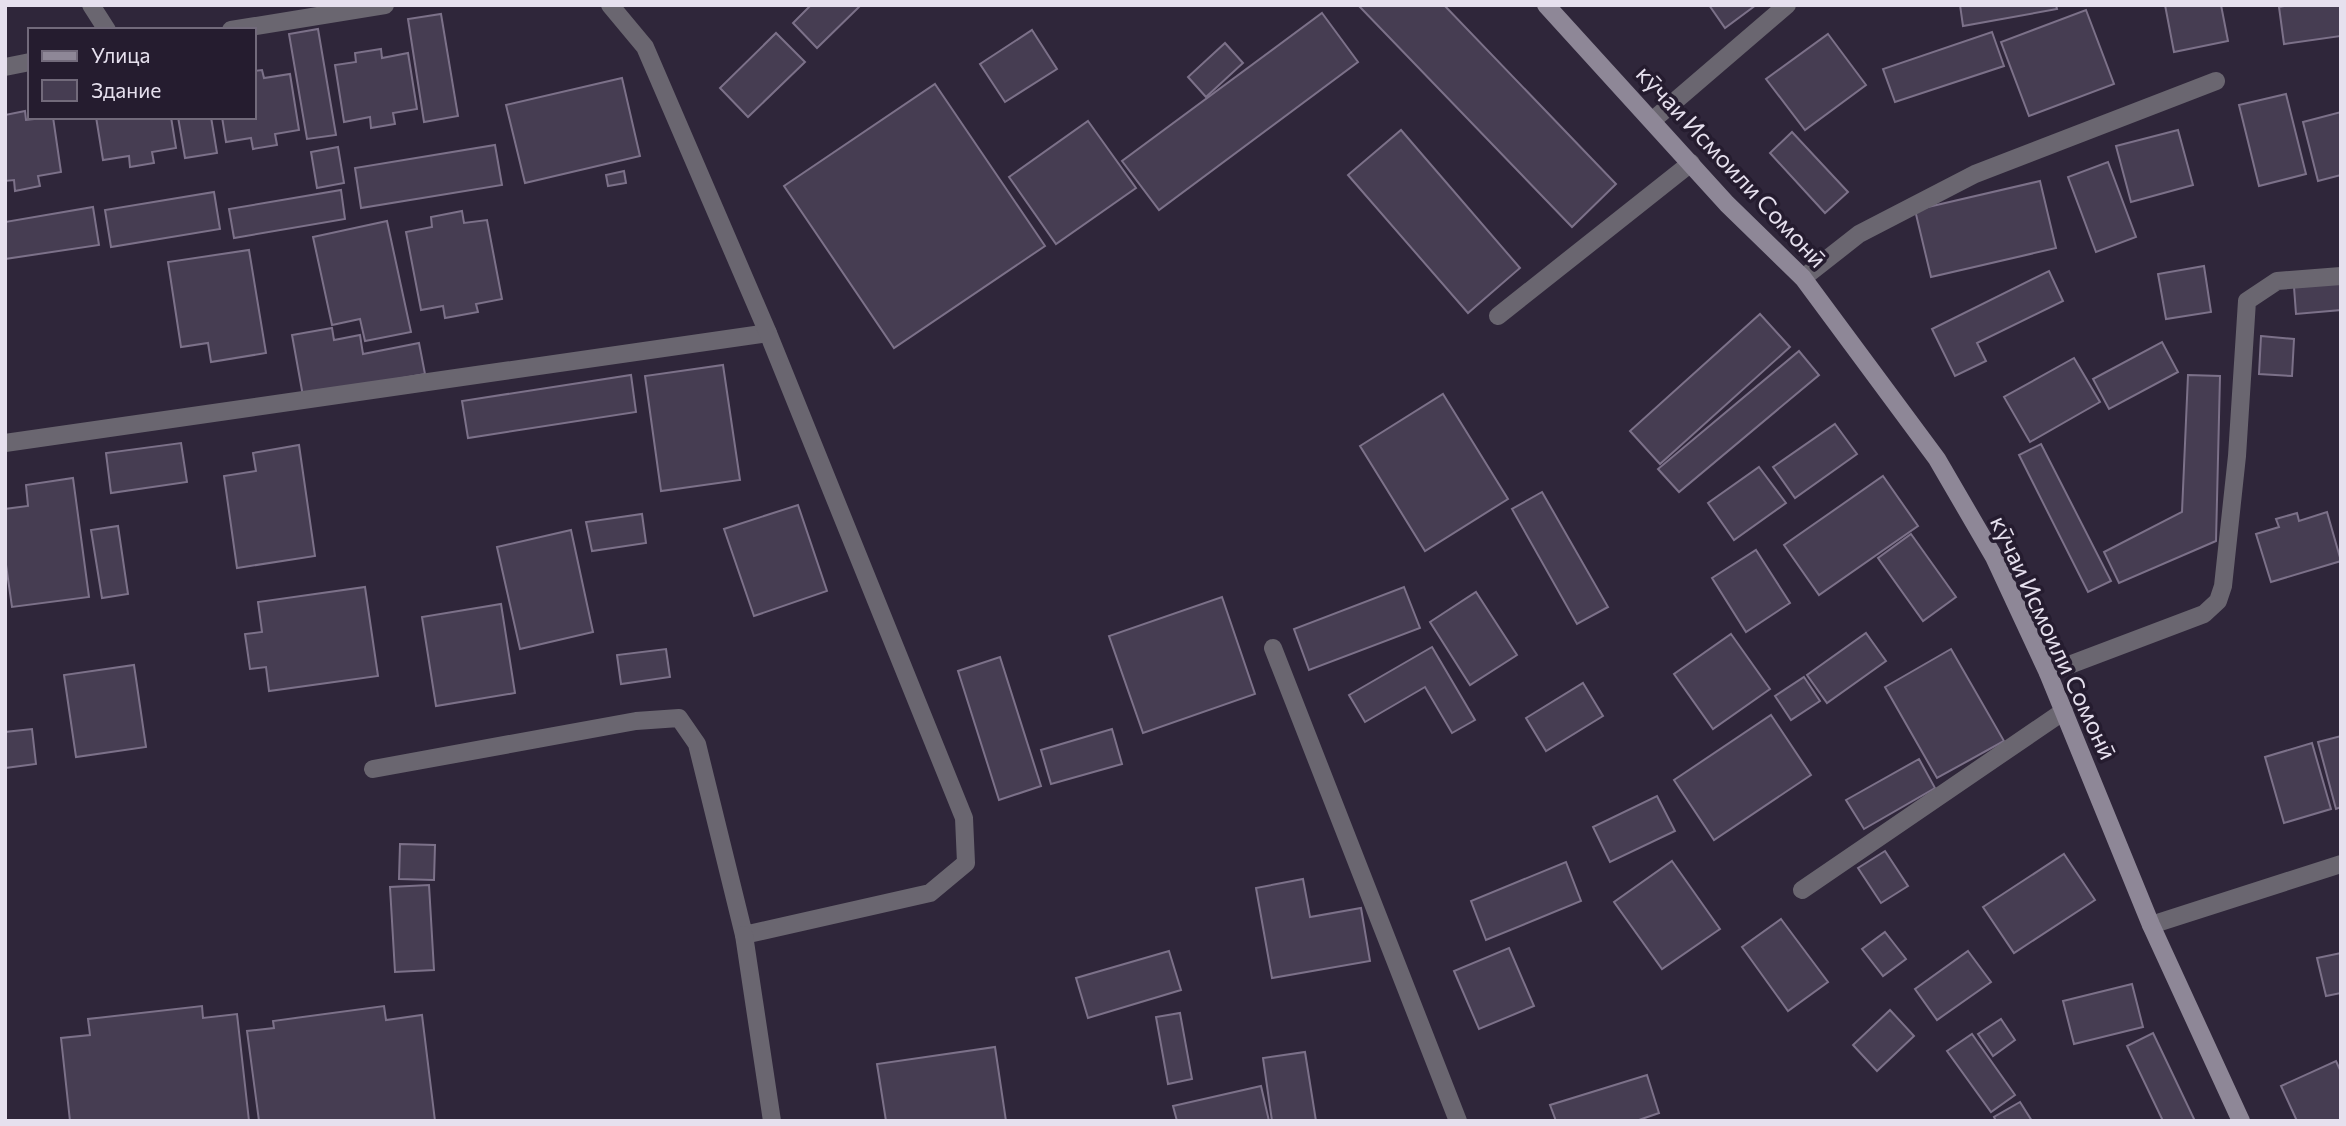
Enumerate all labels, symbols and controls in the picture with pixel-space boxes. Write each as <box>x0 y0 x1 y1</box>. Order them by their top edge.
legend <box>28 28 256 119</box>
text: Улица <box>91 42 150 67</box>
street label: кӯчаи Исмоили Сомонӣ <box>1631 59 1833 273</box>
text: Здание <box>91 77 161 102</box>
street label: кӯчаи Исмоили Сомонӣ <box>1985 511 2124 764</box>

